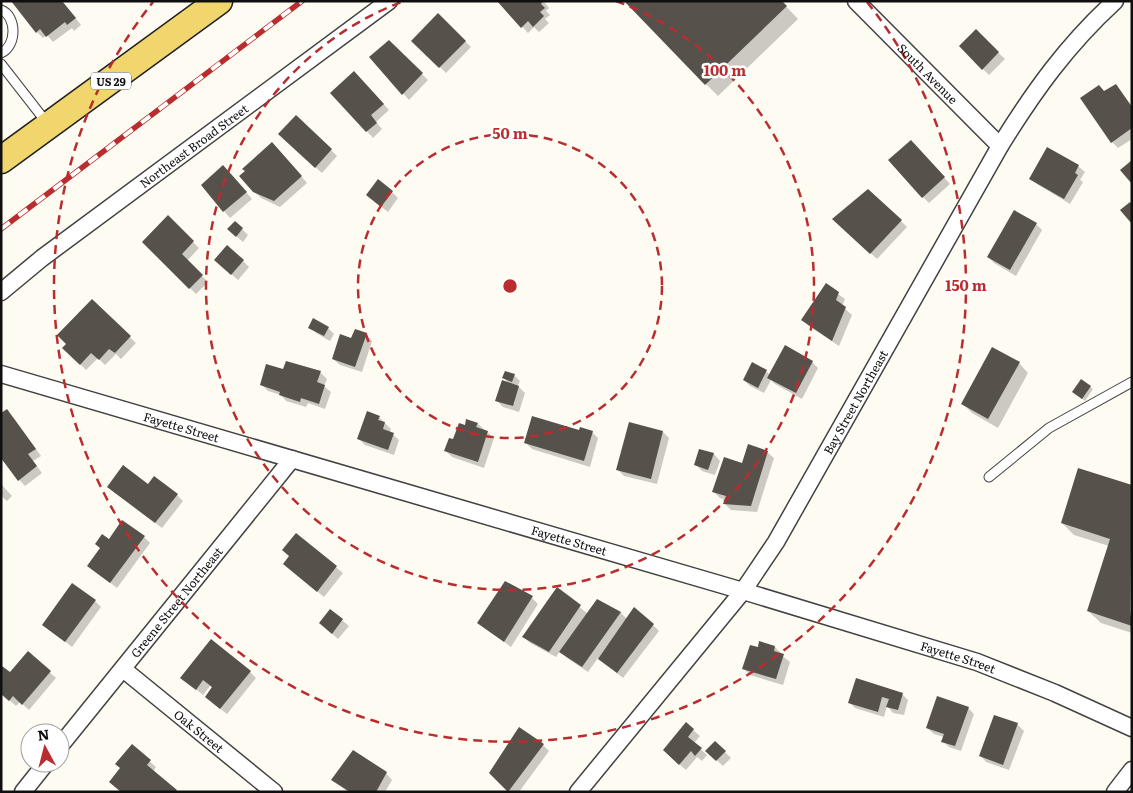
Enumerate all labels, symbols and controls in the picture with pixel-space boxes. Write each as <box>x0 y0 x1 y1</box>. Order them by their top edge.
street label: South Avenue <box>894 39 962 108</box>
text: 100 m <box>704 58 746 81</box>
road number: US 29 <box>91 72 131 90</box>
street label: Northeast Broad Street <box>136 99 252 192</box>
text: 50 m <box>492 121 528 144</box>
text: 150 m <box>945 273 987 296</box>
centre of rings <box>501 277 519 295</box>
street label: Bay Street Northeast <box>818 346 892 457</box>
street label: Fayette Street <box>141 407 222 446</box>
street label: Fayette Street <box>529 521 609 560</box>
street label: Greene Street Northeast <box>126 543 227 661</box>
street label: Fayette Street <box>918 636 999 678</box>
street label: Oak Street <box>170 705 228 757</box>
north arrow <box>20 723 70 773</box>
text: N <box>36 723 51 745</box>

